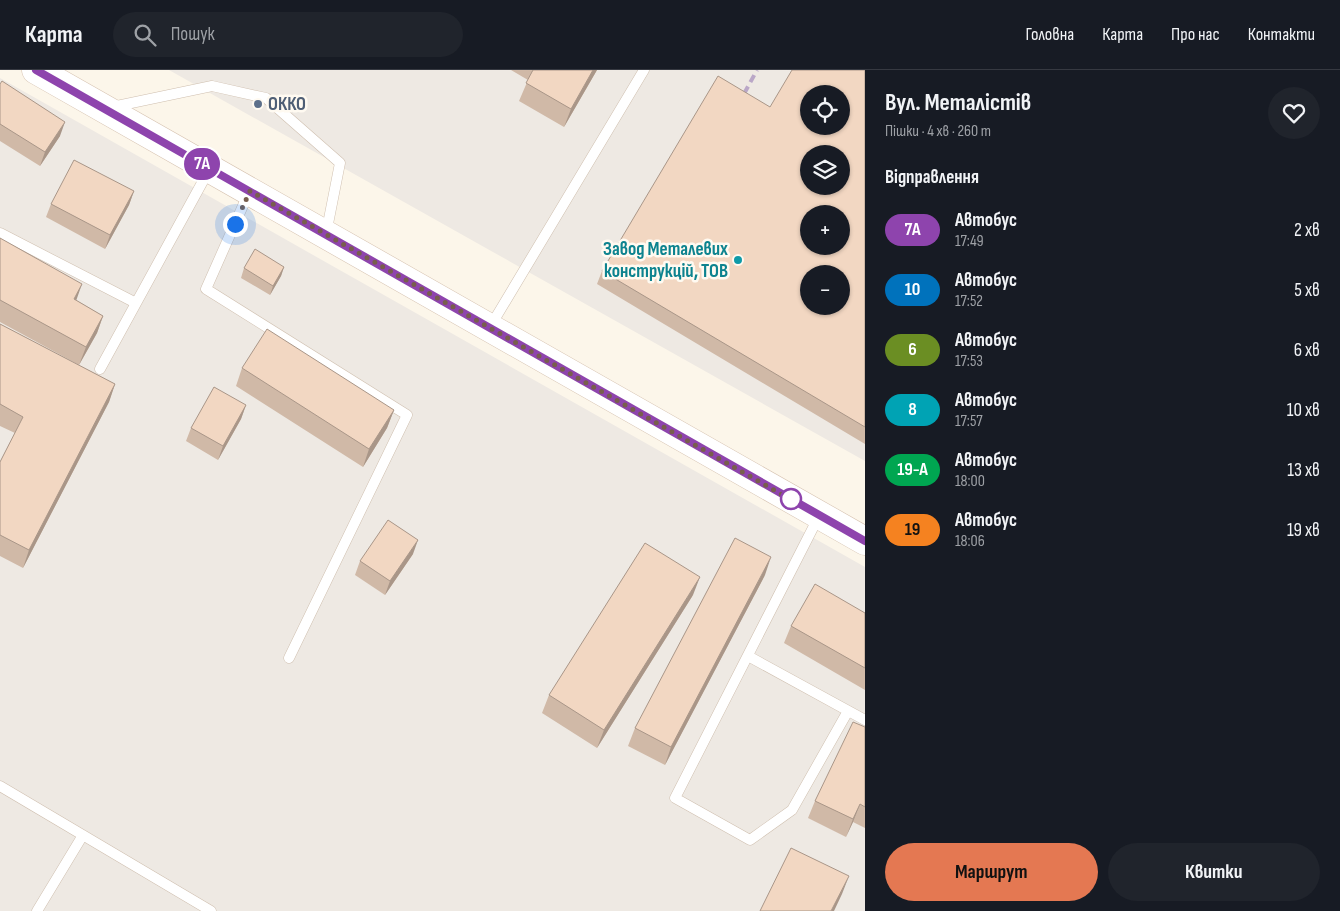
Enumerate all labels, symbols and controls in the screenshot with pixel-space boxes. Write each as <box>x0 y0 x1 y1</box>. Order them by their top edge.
search box <box>113 12 463 57</box>
text: Карта <box>25 20 83 49</box>
icon: search <box>131 21 159 49</box>
text: Пошук <box>171 23 215 46</box>
text: Головна <box>1026 24 1074 45</box>
text: Карта <box>1102 24 1143 45</box>
text: Про нас <box>1171 24 1220 45</box>
text: Контакти <box>1248 24 1315 45</box>
map controls <box>800 85 850 315</box>
button: locate <box>800 85 850 135</box>
button: heart <box>1268 87 1320 139</box>
text: Вул. Металістів <box>885 88 1031 117</box>
place label: ОККО <box>268 93 306 116</box>
marker: ОККО <box>252 98 264 110</box>
text: Пішки · 4 хв · 260 m <box>885 122 991 141</box>
button: layers <box>800 145 850 195</box>
line badge: 7А <box>180 148 224 180</box>
text: 7А <box>194 153 210 174</box>
text: Відправлення <box>885 166 979 189</box>
button: + <box>800 205 850 255</box>
text: Автобус <box>955 209 1017 232</box>
your location <box>223 212 248 237</box>
text: 7А <box>905 219 920 240</box>
text: 2 хв <box>1294 219 1320 242</box>
text: 17:49 <box>955 232 984 251</box>
place label: Завод Металевих конструкцій, ТОВ <box>603 238 728 283</box>
marker: Завод Металевих конструкцій, ТОВ <box>732 254 744 266</box>
button: − <box>800 265 850 315</box>
text: Автобус <box>955 269 1017 292</box>
text: 10 <box>905 279 920 300</box>
text: 5 хв <box>1294 279 1320 302</box>
text: 17:52 <box>955 292 983 311</box>
text: Автобус <box>955 329 1017 352</box>
text: 6 <box>908 339 917 360</box>
text: 6 хв <box>1294 339 1320 362</box>
text: 17:53 <box>955 352 983 371</box>
text: Автобус <box>955 389 1017 412</box>
text: 8 <box>908 399 917 420</box>
text: 10 хв <box>1287 399 1320 422</box>
text: 17:57 <box>955 412 983 431</box>
text: Автобус <box>955 449 1017 472</box>
text: 19-А <box>897 459 928 480</box>
text: 13 хв <box>1287 459 1320 482</box>
text: 18:00 <box>955 472 985 491</box>
unlabelled marker <box>780 488 802 510</box>
text: Автобус <box>955 509 1017 532</box>
text: 19 <box>905 519 920 540</box>
text: 19 хв <box>1287 519 1320 542</box>
text: 18:06 <box>955 532 985 551</box>
button: Маршрут <box>885 843 1098 901</box>
button: Квитки <box>1108 843 1320 901</box>

